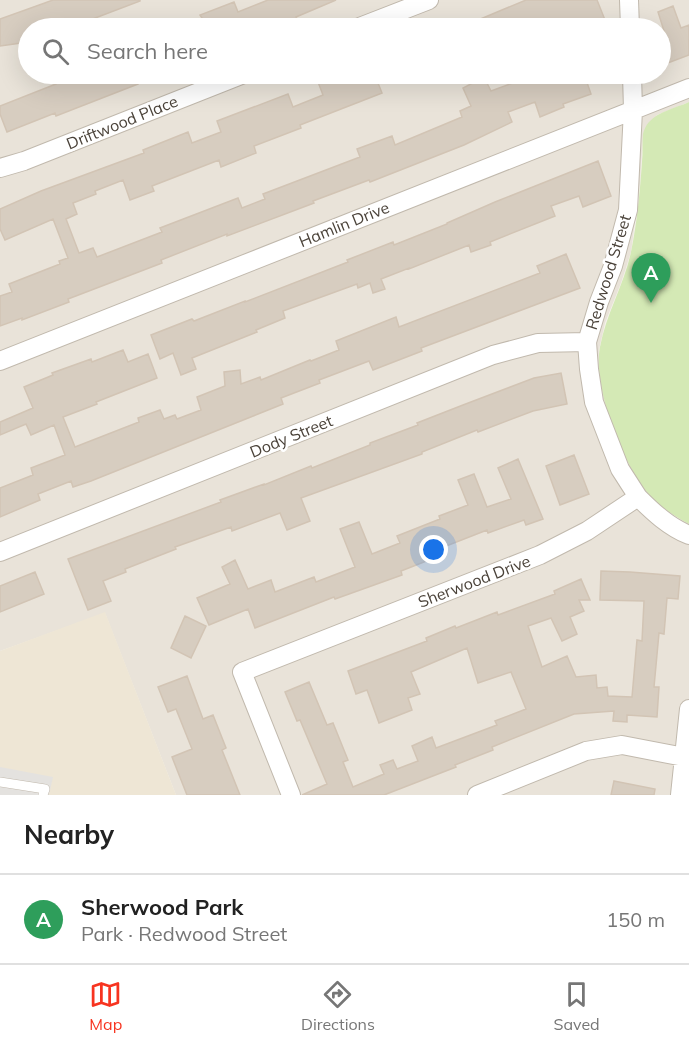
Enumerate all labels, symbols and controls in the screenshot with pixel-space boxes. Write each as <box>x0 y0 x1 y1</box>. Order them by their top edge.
search box <box>18 18 671 84</box>
icon: search <box>39 35 72 68</box>
text: Search here <box>87 37 208 65</box>
street label: Driftwood Place <box>63 91 181 153</box>
street label: Hamlin Drive <box>296 197 392 251</box>
street label: Redwood Street <box>581 212 635 332</box>
pin: A <box>632 254 670 303</box>
street label: Dody Street <box>247 410 336 462</box>
your location <box>419 535 448 564</box>
street label: Sherwood Drive <box>415 550 533 612</box>
text: Nearby <box>24 818 114 851</box>
text: Sherwood Park <box>81 893 243 921</box>
text: A <box>36 907 51 932</box>
text: 150 m <box>606 907 665 932</box>
text: Park · Redwood Street <box>81 921 287 946</box>
tab: Map <box>89 978 122 1034</box>
tab: Directions <box>301 978 375 1034</box>
tab: Saved <box>554 978 600 1034</box>

